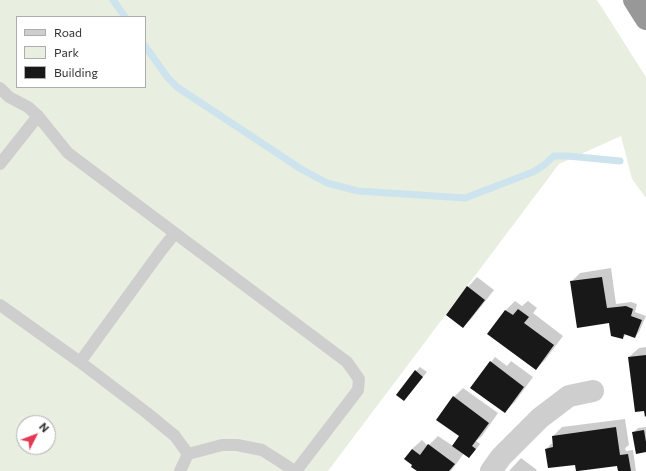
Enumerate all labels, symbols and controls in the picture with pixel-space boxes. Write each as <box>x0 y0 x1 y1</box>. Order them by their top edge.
legend <box>16 16 146 88</box>
text: Road <box>54 25 82 39</box>
text: Park <box>54 45 79 59</box>
text: Building <box>54 65 98 79</box>
north arrow <box>16 415 56 455</box>
text: N <box>37 420 52 435</box>

